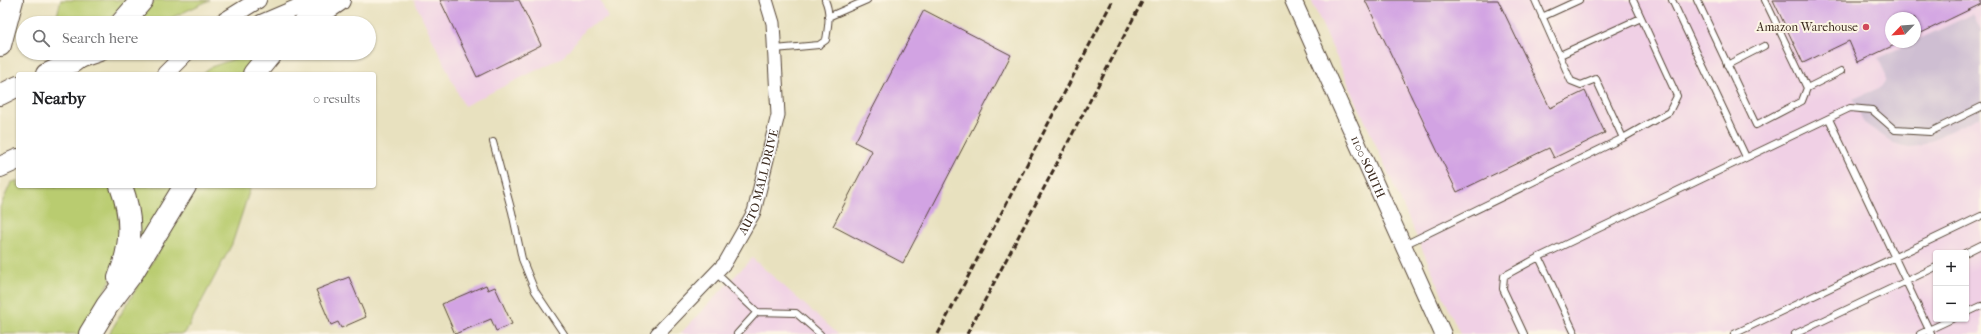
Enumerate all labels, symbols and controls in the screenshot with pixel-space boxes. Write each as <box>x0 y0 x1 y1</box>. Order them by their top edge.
north arrow <box>1885 12 1921 48</box>
search box <box>16 16 376 60</box>
place label: Amazon Warehouse <box>1756 20 1858 34</box>
marker: Amazon Warehouse <box>1861 22 1871 32</box>
icon: search <box>30 27 52 49</box>
text: Search here <box>62 29 138 47</box>
text: Nearby <box>32 88 86 108</box>
text: 0 results <box>313 91 360 106</box>
street label: AUTO MALL DRIVE <box>735 128 781 238</box>
street label: 1100 SOUTH <box>1348 134 1388 201</box>
map controls <box>1933 250 1969 322</box>
button: + <box>1933 250 1969 286</box>
button: − <box>1933 286 1969 322</box>

